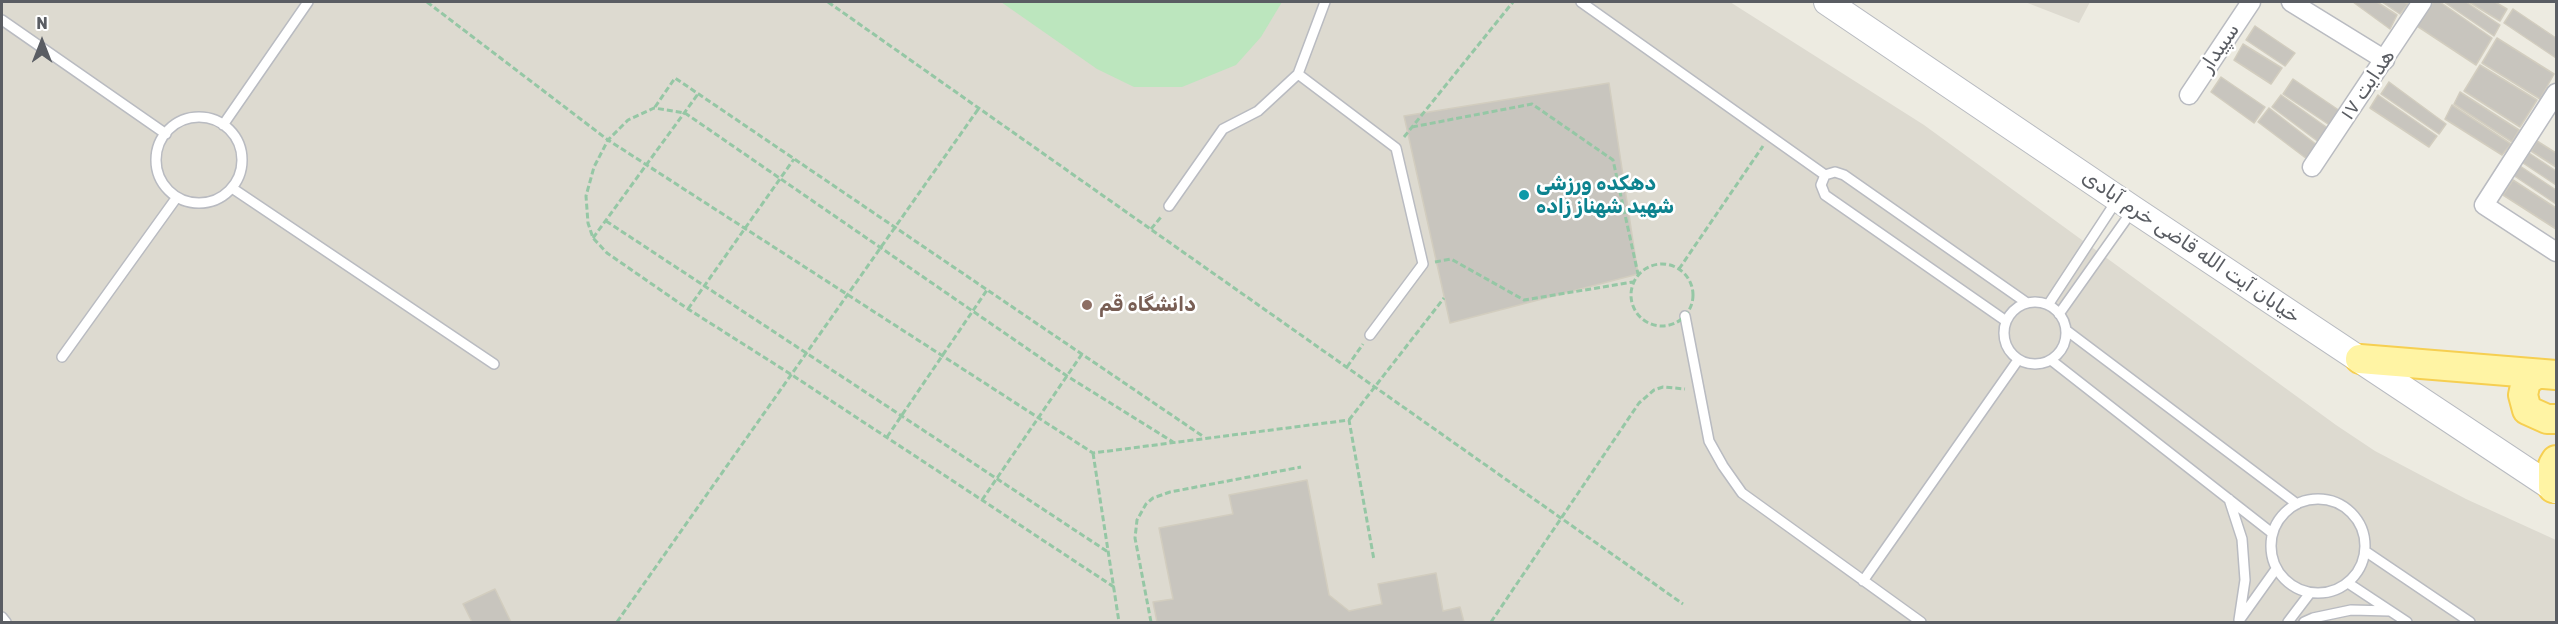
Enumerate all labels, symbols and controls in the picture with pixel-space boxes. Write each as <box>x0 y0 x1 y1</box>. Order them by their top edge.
north arrow <box>12 12 72 72</box>
text: N <box>36 14 48 33</box>
street label: سپیدار <box>2195 19 2245 77</box>
street label: هدایت ۱۷ <box>2336 45 2400 125</box>
street label: خیابان آیت الله قاضی خرم آبادی <box>2077 165 2305 329</box>
place label: دهکده ورزشی شهید شهناز زاده <box>1536 172 1674 219</box>
marker: دهکده ورزشی شهید شهناز زاده <box>1517 188 1531 202</box>
place label: دانشگاه قم <box>1099 293 1196 317</box>
marker: دانشگاه قم <box>1080 298 1094 312</box>

